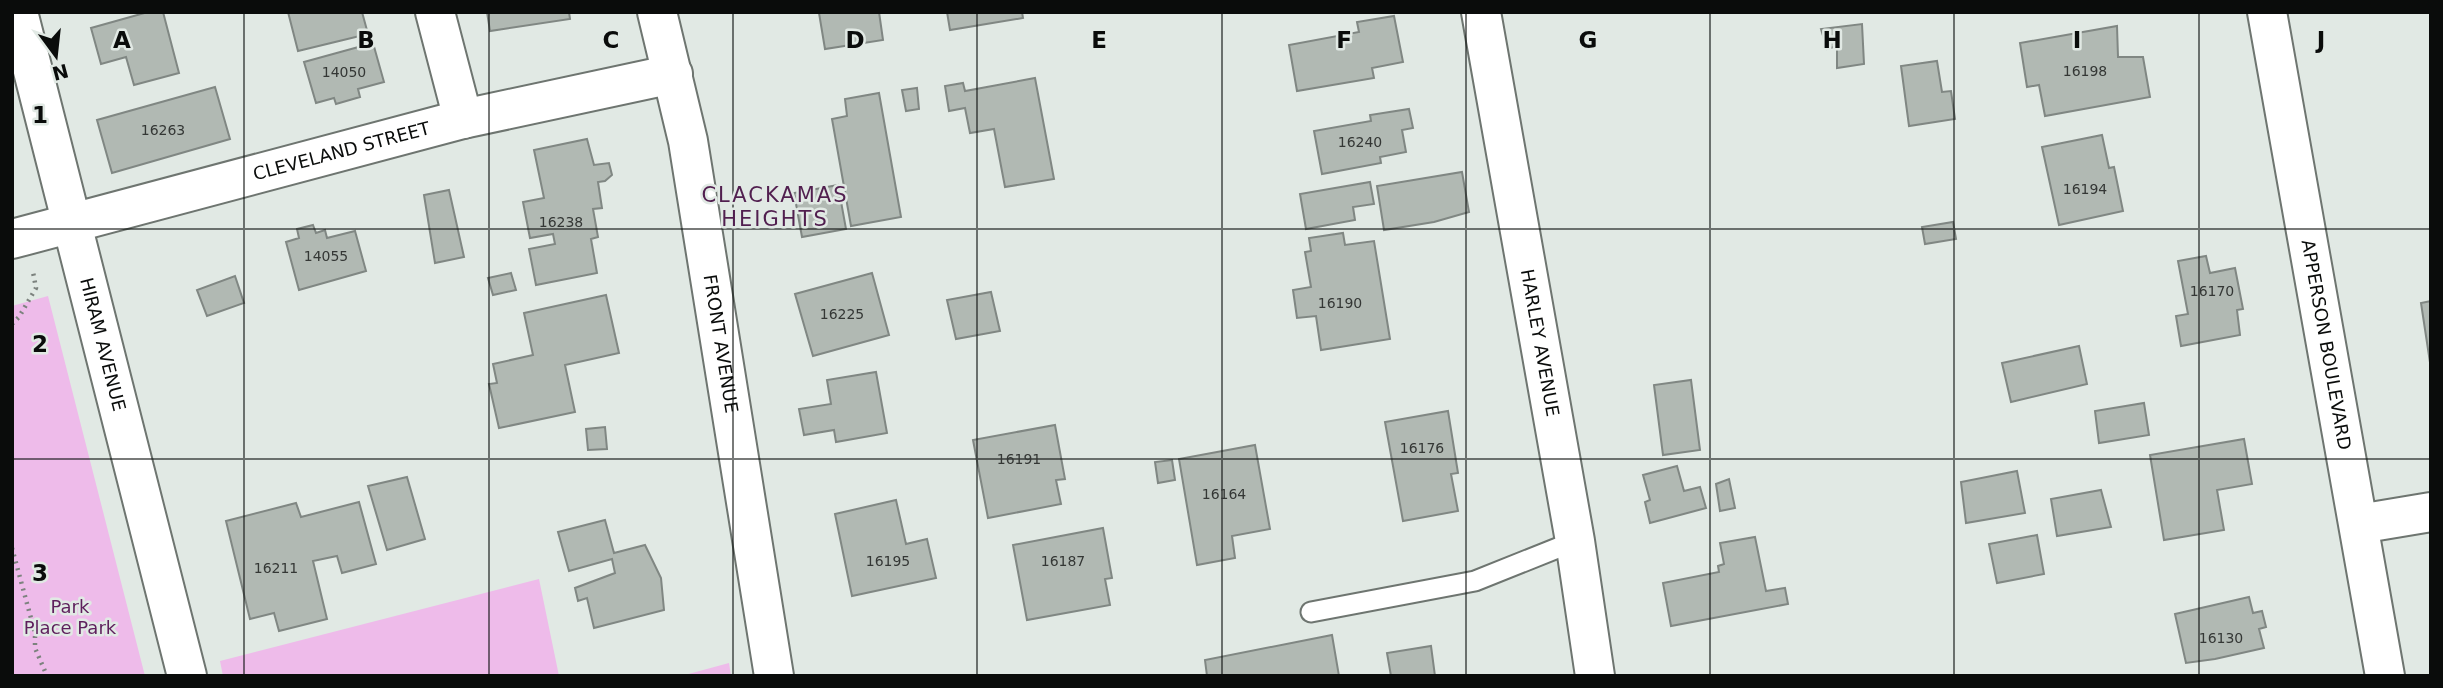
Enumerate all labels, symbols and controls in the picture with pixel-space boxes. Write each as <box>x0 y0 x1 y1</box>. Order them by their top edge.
north arrow <box>21 21 91 91</box>
text: A <box>113 27 131 53</box>
text: B <box>357 27 375 53</box>
text: C <box>603 27 619 53</box>
text: D <box>845 27 865 53</box>
text: E <box>1091 27 1107 53</box>
text: F <box>1336 27 1352 53</box>
text: G <box>1579 27 1597 53</box>
text: H <box>1822 27 1842 53</box>
text: I <box>2073 27 2081 53</box>
text: J <box>2315 27 2325 53</box>
text: N <box>50 60 71 85</box>
house number: 16198 <box>2063 63 2107 79</box>
house number: 14050 <box>322 64 366 80</box>
text: 1 <box>32 102 48 128</box>
street label: CLEVELAND STREET <box>251 117 433 184</box>
house number: 16263 <box>141 122 185 138</box>
house number: 16240 <box>1338 134 1382 150</box>
house number: 16194 <box>2063 181 2107 197</box>
district label: CLACKAMAS HEIGHTS <box>701 183 849 231</box>
house number: 16238 <box>539 214 583 230</box>
street label: APPERSON BOULEVARD <box>2298 238 2356 452</box>
house number: 14055 <box>304 248 348 264</box>
street label: HARLEY AVENUE <box>1517 267 1564 418</box>
street label: FRONT AVENUE <box>700 273 743 415</box>
street label: HIRAM AVENUE <box>76 275 130 413</box>
house number: 16170 <box>2190 283 2234 299</box>
house number: 16190 <box>1318 295 1362 311</box>
house number: 16225 <box>820 306 864 322</box>
text: 2 <box>32 331 48 357</box>
house number: 16176 <box>1400 440 1444 456</box>
house number: 16191 <box>997 451 1041 467</box>
house number: 16164 <box>1202 486 1246 502</box>
house number: 16195 <box>866 553 910 569</box>
house number: 16187 <box>1041 553 1085 569</box>
text: 3 <box>32 560 48 586</box>
house number: 16211 <box>254 560 298 576</box>
park label: Park Place Park <box>24 596 117 638</box>
house number: 16130 <box>2199 630 2243 646</box>

